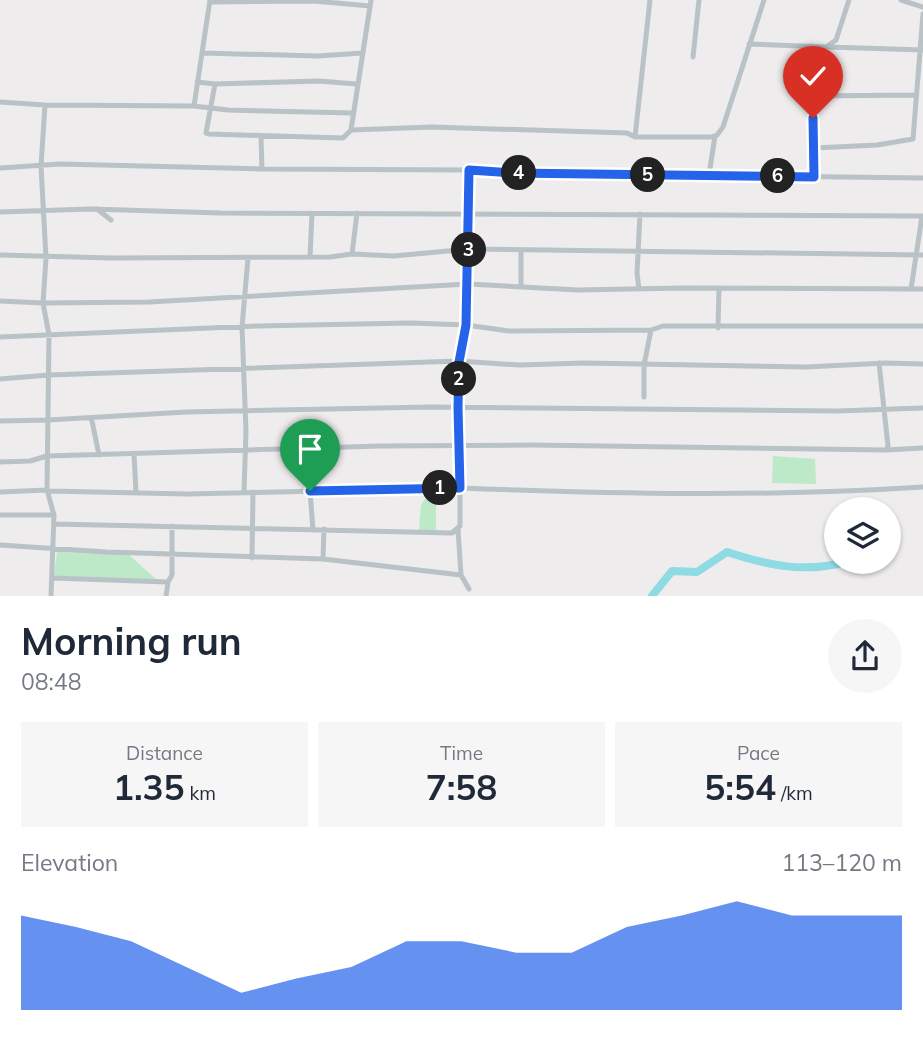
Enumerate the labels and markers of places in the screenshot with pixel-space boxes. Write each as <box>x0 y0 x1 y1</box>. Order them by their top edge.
pin <box>783 46 843 118</box>
pin: 4 <box>502 156 536 190</box>
pin: 5 <box>630 158 666 192</box>
pin: 6 <box>760 158 796 194</box>
pin: 3 <box>452 232 486 268</box>
pin: 2 <box>442 362 476 396</box>
pin <box>280 419 340 491</box>
pin: 1 <box>422 470 458 505</box>

